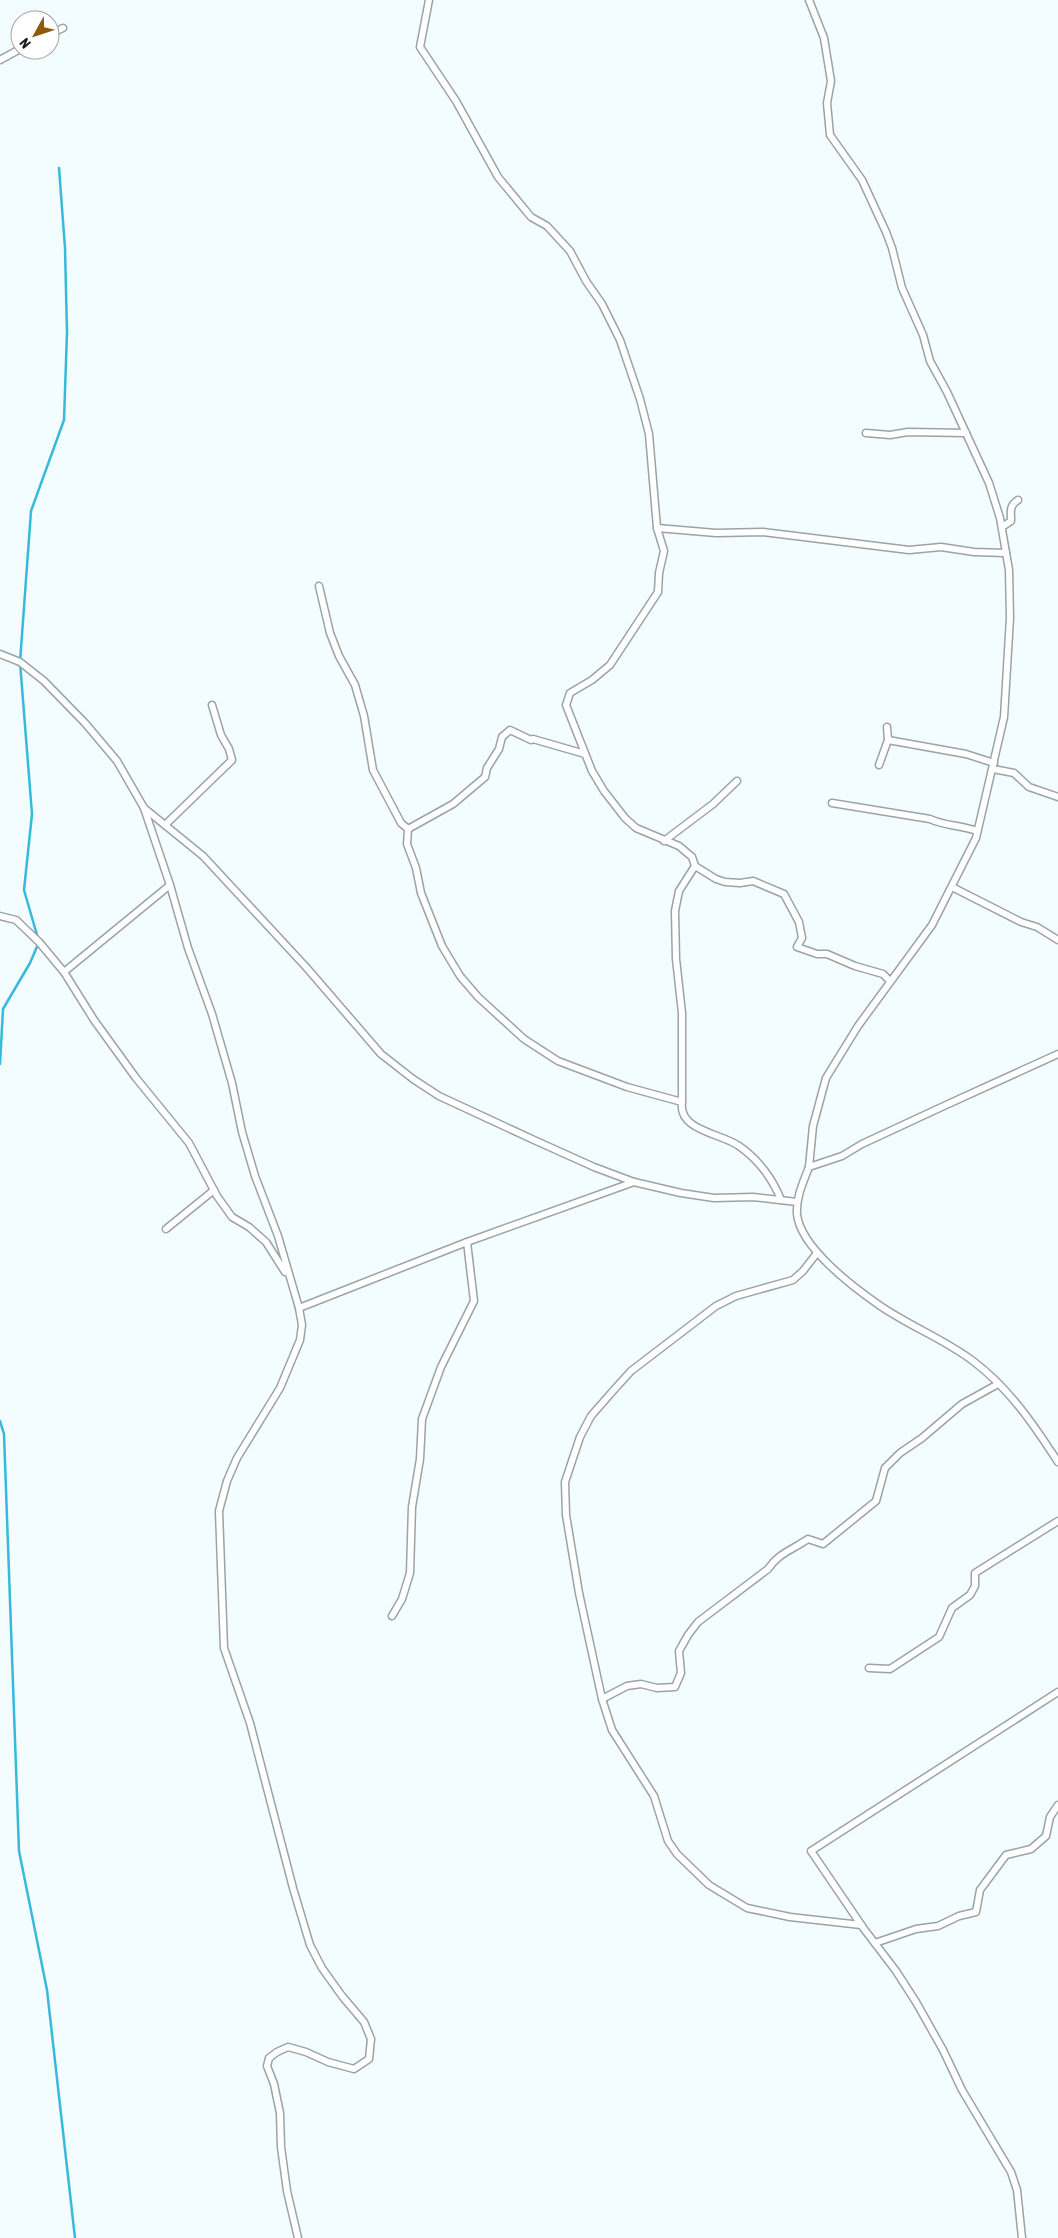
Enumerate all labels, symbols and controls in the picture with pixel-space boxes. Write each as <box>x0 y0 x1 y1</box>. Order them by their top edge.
north arrow <box>10 10 60 60</box>
text: N <box>16 35 34 52</box>

